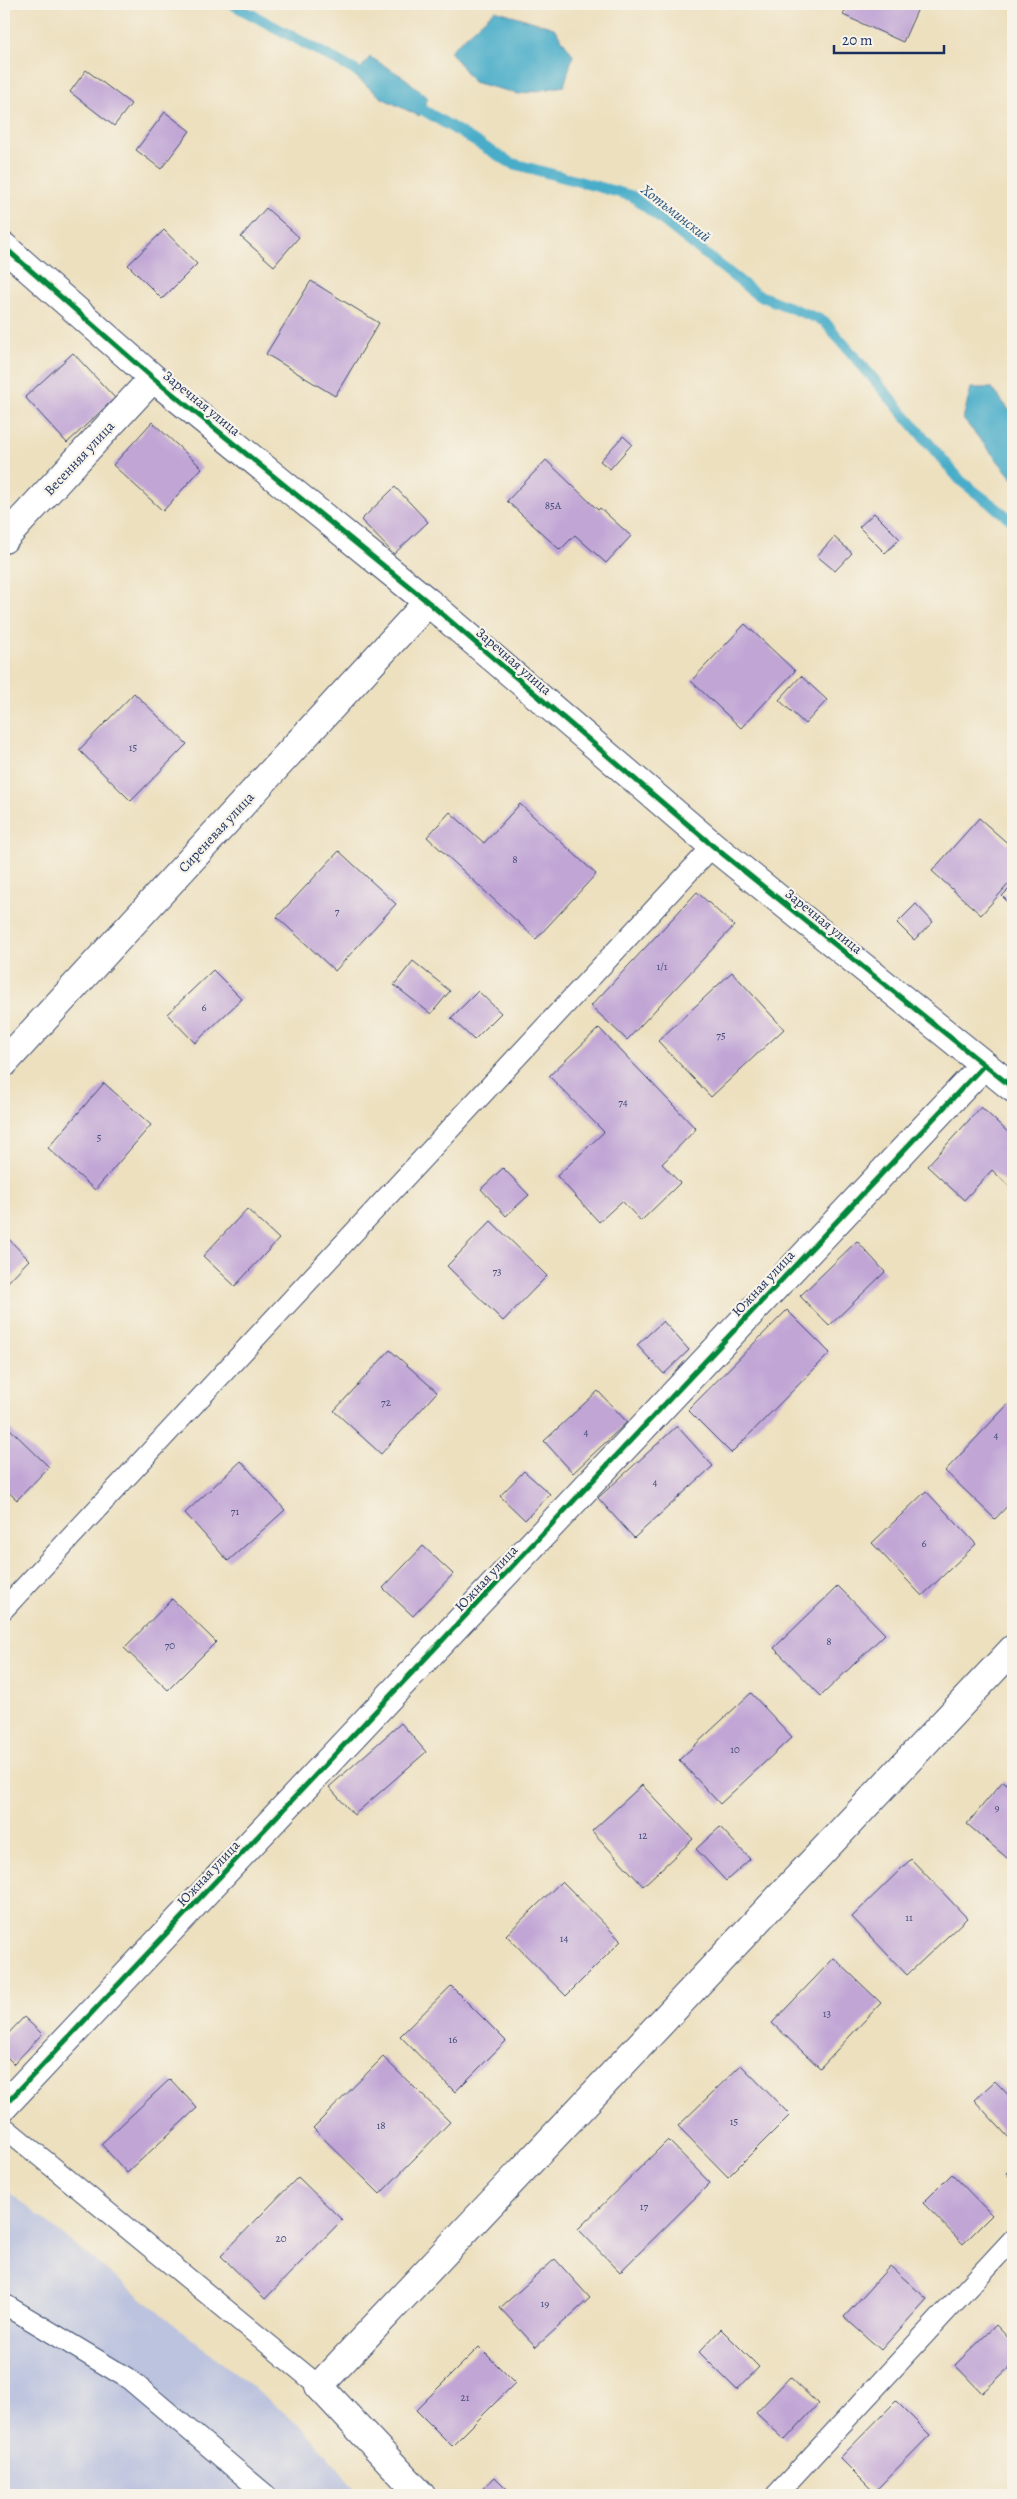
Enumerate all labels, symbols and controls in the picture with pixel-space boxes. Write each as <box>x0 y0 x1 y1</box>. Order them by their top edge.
scale bar <box>834 22 944 54</box>
text: 20 m <box>842 30 873 50</box>
water label: Хотьминский <box>636 179 716 247</box>
street label: Заречная улица <box>159 366 245 441</box>
street label: Весенняя улица <box>40 417 119 500</box>
house number: 85А <box>545 498 562 513</box>
street label: Заречная улица <box>472 623 556 700</box>
house number: 15 <box>129 740 138 755</box>
street label: Сиреневая улица <box>174 788 259 877</box>
house number: 8 <box>512 852 518 867</box>
street label: Заречная улица <box>781 884 867 959</box>
house number: 7 <box>335 904 340 919</box>
house number: 1/1 <box>656 959 668 974</box>
house number: 6 <box>201 1000 207 1015</box>
house number: 75 <box>716 1028 726 1043</box>
house number: 74 <box>618 1095 628 1110</box>
house number: 5 <box>97 1130 102 1145</box>
street label: Южная улица <box>728 1246 799 1321</box>
house number: 73 <box>492 1264 502 1279</box>
house number: 72 <box>381 1395 391 1410</box>
house number: 4 <box>584 1425 589 1440</box>
house number: 4 <box>994 1428 999 1443</box>
house number: 4 <box>653 1475 658 1490</box>
house number: 71 <box>231 1504 239 1519</box>
house number: 6 <box>921 1536 927 1551</box>
street label: Южная улица <box>451 1541 522 1616</box>
house number: 8 <box>826 1634 832 1649</box>
house number: 70 <box>165 1638 175 1653</box>
house number: 10 <box>730 1742 740 1757</box>
house number: 9 <box>994 1800 1000 1815</box>
house number: 12 <box>639 1828 648 1843</box>
street label: Южная улица <box>173 1836 244 1911</box>
house number: 11 <box>905 1910 913 1925</box>
house number: 14 <box>560 1931 568 1946</box>
house number: 13 <box>823 2006 831 2021</box>
house number: 16 <box>449 2032 457 2047</box>
house number: 15 <box>730 2114 739 2129</box>
house number: 18 <box>376 2118 386 2133</box>
house number: 17 <box>640 2199 649 2214</box>
house number: 20 <box>275 2231 287 2246</box>
house number: 19 <box>541 2296 549 2311</box>
house number: 21 <box>461 2390 470 2405</box>

